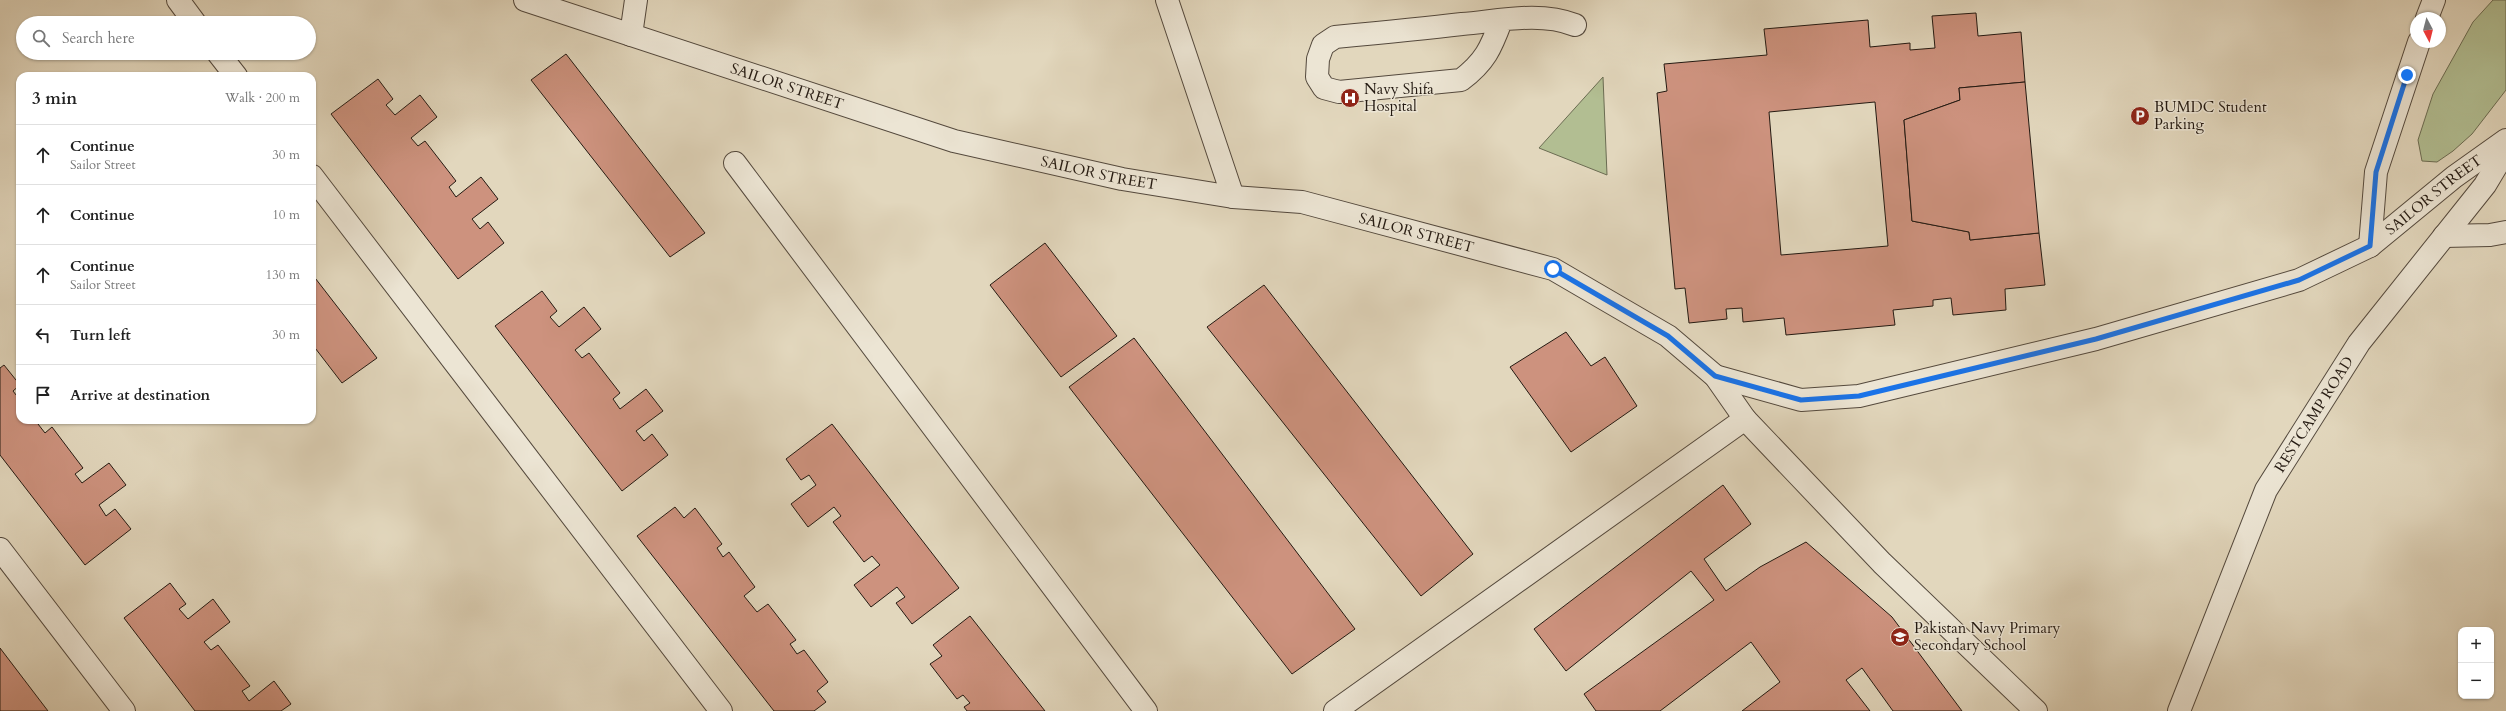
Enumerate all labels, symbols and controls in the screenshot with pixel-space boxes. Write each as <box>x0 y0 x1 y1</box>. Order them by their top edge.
north arrow <box>2410 12 2446 48</box>
search box <box>16 16 316 60</box>
icon: search <box>30 27 52 49</box>
text: Search here <box>62 28 135 48</box>
street label: SAILOR STREET <box>728 58 847 114</box>
route end <box>2398 66 2416 84</box>
place label: Navy Shifa Hospital <box>1364 79 1434 116</box>
text: 3 min <box>32 87 77 110</box>
hospital icon: Navy Shifa Hospital <box>1339 87 1361 109</box>
text: Walk · 200 m <box>225 89 300 107</box>
place label: BUMDC Student Parking <box>2154 97 2267 134</box>
parking icon: BUMDC Student Parking <box>2129 105 2151 127</box>
text: Continue <box>70 136 135 156</box>
icon: ahead <box>32 144 54 166</box>
text: 30 m <box>272 146 300 164</box>
street label: SAILOR STREET <box>2381 150 2486 239</box>
street label: SAILOR STREET <box>1039 151 1158 195</box>
text: Sailor Street <box>70 156 136 174</box>
icon: ahead <box>32 204 54 226</box>
text: Continue <box>70 205 135 225</box>
text: 10 m <box>272 206 300 224</box>
street label: SAILOR STREET <box>1357 208 1476 257</box>
text: Continue <box>70 256 135 276</box>
route start <box>1544 260 1562 278</box>
icon: ahead <box>32 264 54 286</box>
text: 130 m <box>266 266 300 284</box>
text: Sailor Street <box>70 276 136 294</box>
icon: left <box>32 324 54 346</box>
text: Turn left <box>70 325 131 345</box>
text: 30 m <box>272 326 300 344</box>
street label: RESTCAMP ROAD <box>2270 353 2358 476</box>
icon: arrive <box>32 384 54 406</box>
text: Arrive at destination <box>70 385 210 405</box>
place label: Pakistan Navy Primary Secondary School <box>1914 618 2060 655</box>
school or university icon: Pakistan Navy Primary Secondary School <box>1889 626 1911 648</box>
map controls <box>2458 627 2494 699</box>
button: + <box>2458 627 2494 663</box>
button: − <box>2458 663 2494 699</box>

